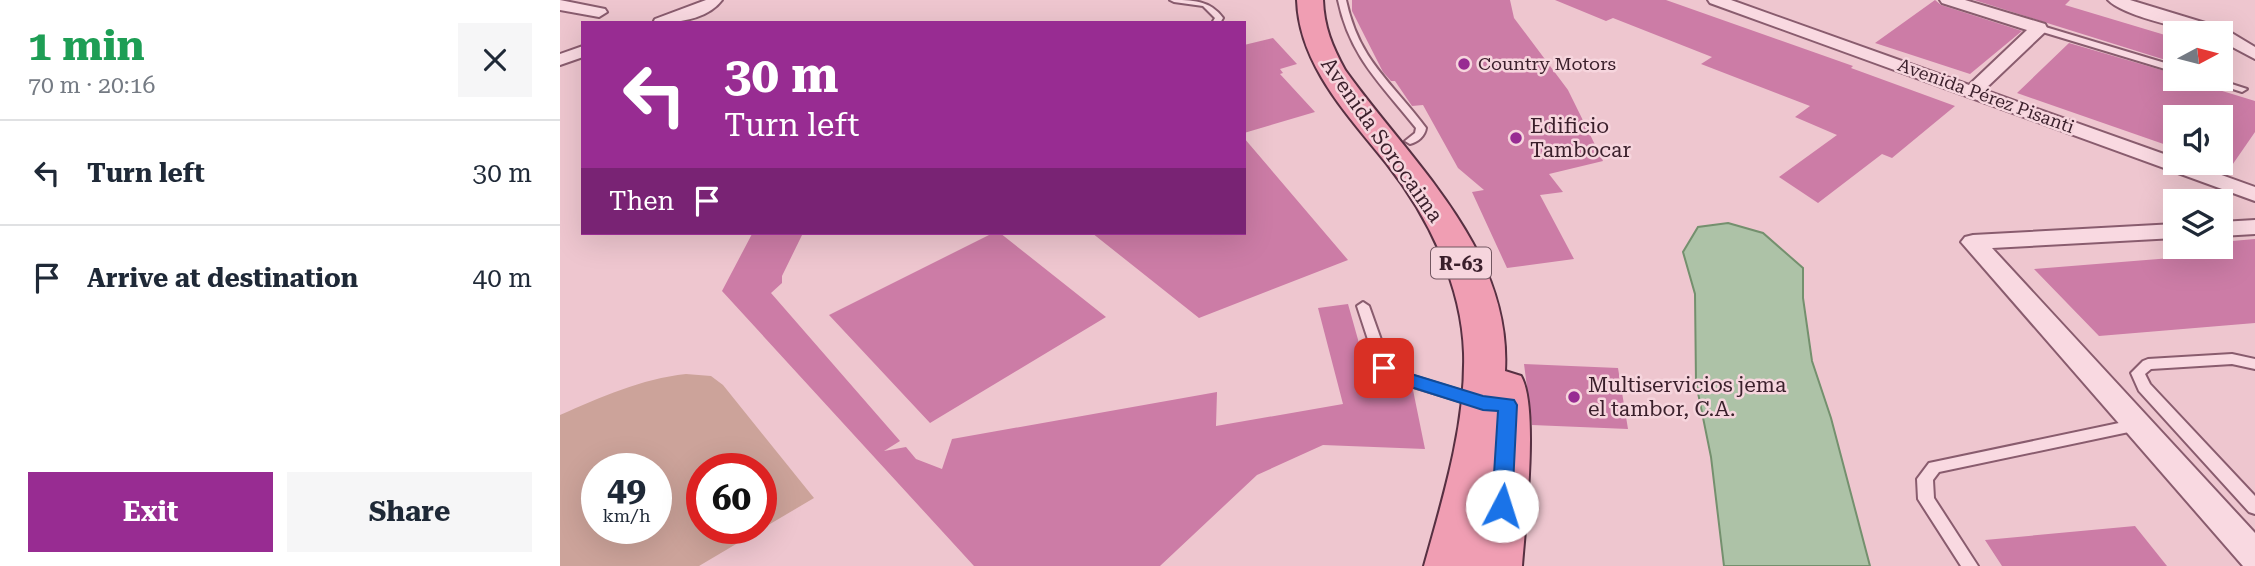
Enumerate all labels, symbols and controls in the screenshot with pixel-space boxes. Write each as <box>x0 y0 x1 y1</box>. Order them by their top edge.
text: 1 min <box>28 21 145 70</box>
north arrow <box>2163 21 2233 91</box>
map controls <box>2163 21 2233 259</box>
button: close <box>458 23 532 97</box>
text: 30 m <box>724 47 839 104</box>
icon: left <box>609 49 700 140</box>
street label: Avenida Sorocaima <box>1316 53 1448 228</box>
place label: Country Motors <box>1478 53 1616 74</box>
street label: Avenida Pérez Pisanti <box>1895 54 2077 137</box>
marker: Country Motors <box>1456 56 1472 72</box>
text: 70 m · 20:16 <box>28 72 155 99</box>
button: sound <box>2163 105 2233 175</box>
text: Turn left <box>724 106 859 144</box>
place label: Edificio Tambocar <box>1530 114 1631 162</box>
marker: Edificio Tambocar <box>1508 130 1524 146</box>
icon: left <box>28 154 66 192</box>
text: Turn left <box>87 158 205 188</box>
text: 30 m <box>473 158 532 188</box>
icon: arrive <box>688 182 726 220</box>
text: Then <box>609 186 674 216</box>
button: layers <box>2163 189 2233 259</box>
road number: R-63 <box>1431 247 1491 278</box>
icon: arrive <box>28 259 66 297</box>
text: Arrive at destination <box>87 263 358 293</box>
text: 40 m <box>473 263 532 293</box>
pin <box>1354 338 1414 398</box>
icon: arrive <box>1365 349 1403 387</box>
place label: Multiservicios jema el tambor, C.A. <box>1588 373 1787 421</box>
marker: Multiservicios jema el tambor, C.A. <box>1566 389 1582 405</box>
speed limit sign: 60 <box>686 453 777 544</box>
text: 49 <box>607 469 646 510</box>
position arrow <box>1465 469 1539 543</box>
button: Exit <box>28 472 273 552</box>
button: Share <box>287 472 532 552</box>
text: km/h <box>602 505 651 526</box>

